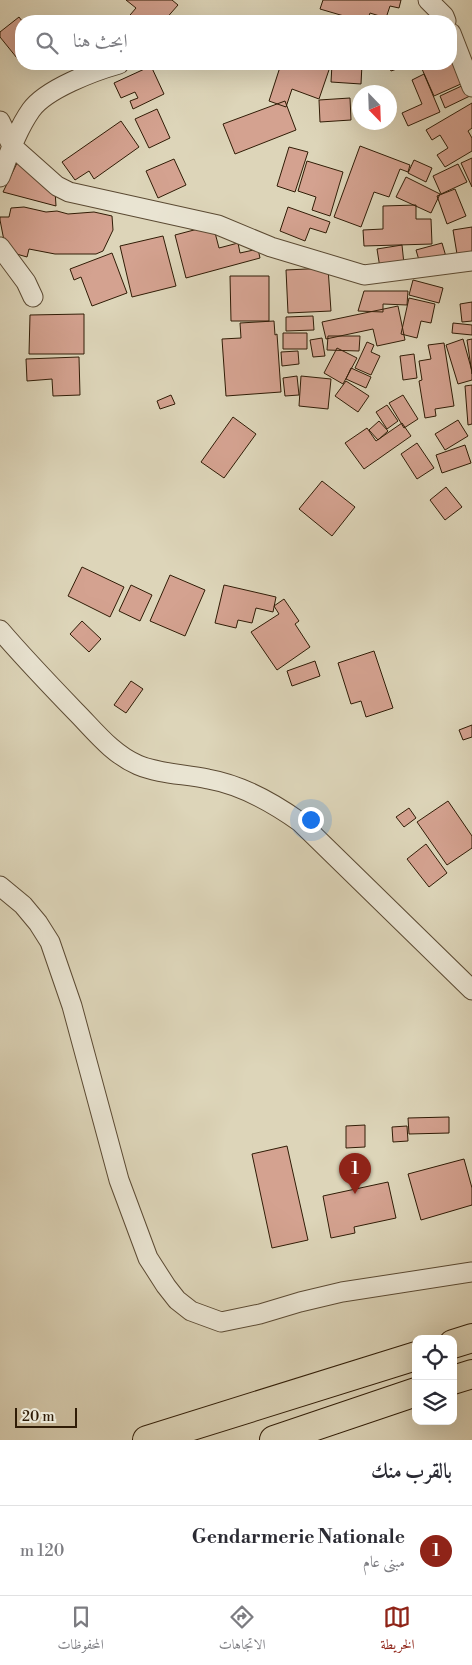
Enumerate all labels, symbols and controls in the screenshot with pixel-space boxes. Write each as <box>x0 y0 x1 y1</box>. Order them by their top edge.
search box <box>15 15 457 70</box>
icon: search <box>33 29 61 57</box>
text: ابحث هنا <box>73 29 128 53</box>
north arrow <box>352 85 397 130</box>
your location <box>298 807 324 833</box>
pin: 1 <box>339 1153 371 1194</box>
map controls <box>412 1335 457 1425</box>
button: locate <box>412 1335 457 1380</box>
button: layers <box>412 1380 457 1425</box>
scale bar <box>15 1405 78 1428</box>
text: 20 m <box>22 1408 54 1426</box>
text: بالقرب منك <box>371 1459 452 1485</box>
text: Gendarmerie Nationale <box>192 1525 405 1549</box>
text: 120 m <box>20 1541 64 1561</box>
text: 1 <box>432 1541 440 1561</box>
text: مبنى عام <box>363 1552 405 1572</box>
tab: المحفوظات <box>58 1603 104 1658</box>
tab: الاتجاهات <box>219 1603 265 1658</box>
tab: الخريطة <box>380 1603 415 1658</box>

